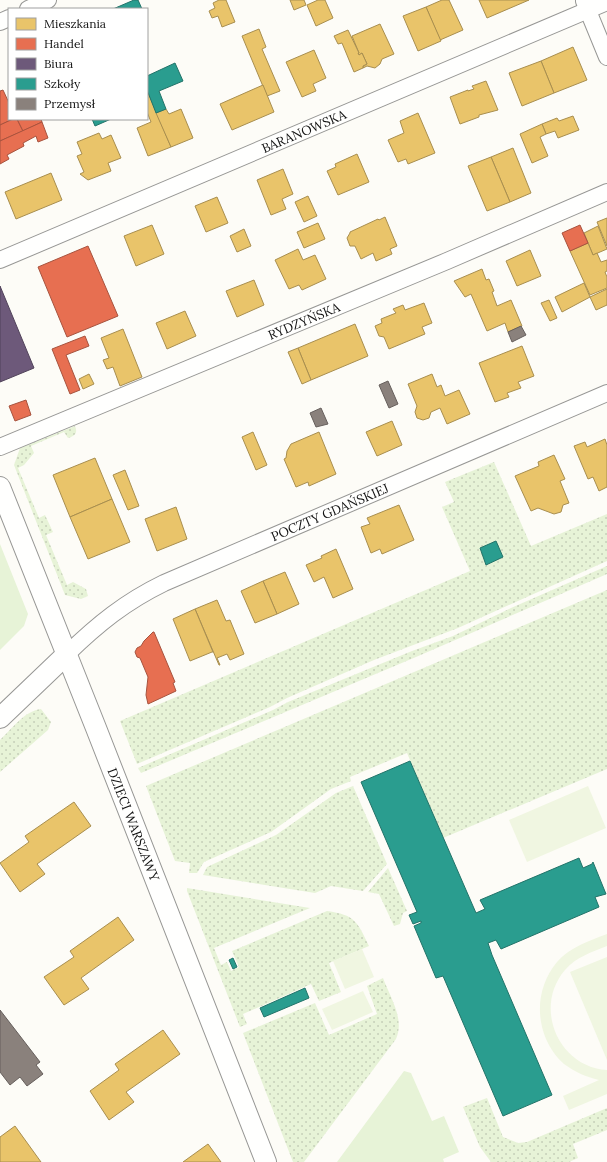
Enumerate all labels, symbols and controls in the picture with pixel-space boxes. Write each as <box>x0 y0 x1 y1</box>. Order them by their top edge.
legend <box>8 8 148 120</box>
text: Mieszkania <box>44 16 106 31</box>
text: Handel <box>44 36 84 51</box>
text: Biura <box>44 56 73 71</box>
text: Szkoły <box>44 76 81 91</box>
text: Przemysł <box>44 96 96 111</box>
street label: BARANOWSKA <box>259 106 349 157</box>
street label: RYDZYŃSKA <box>265 298 343 344</box>
street label: POCZTY GDAŃSKIEJ <box>268 480 391 545</box>
street label: DZIECI WARSZAWY <box>103 766 163 884</box>

